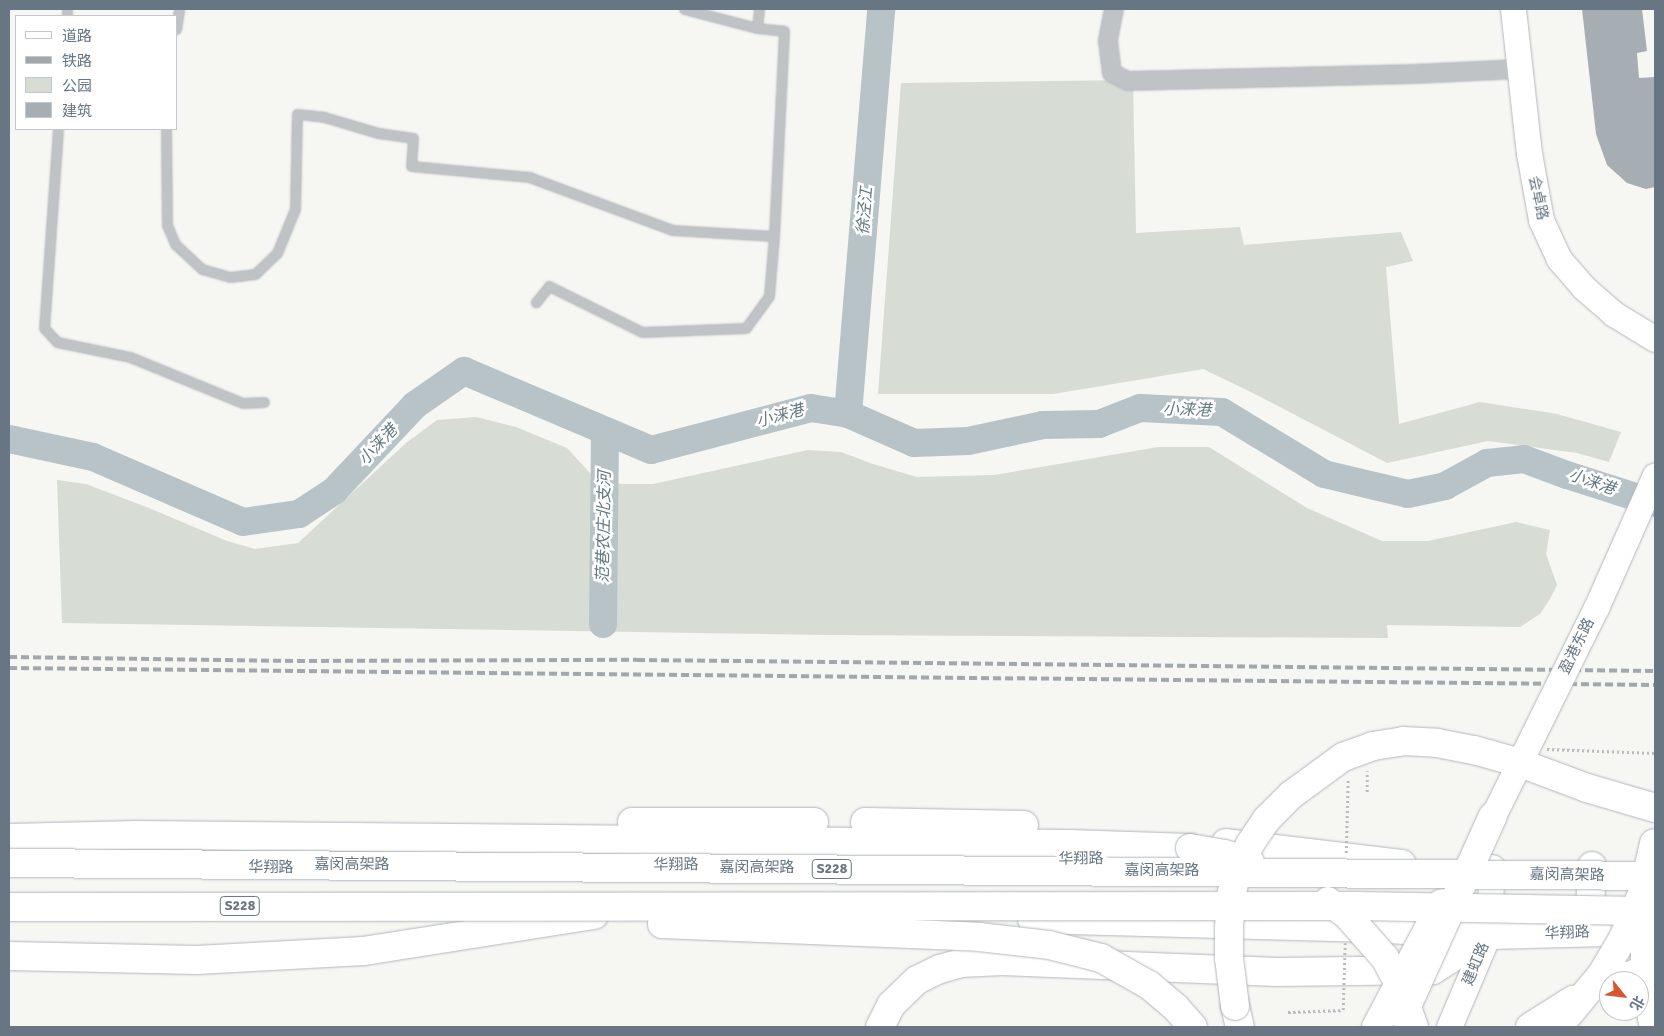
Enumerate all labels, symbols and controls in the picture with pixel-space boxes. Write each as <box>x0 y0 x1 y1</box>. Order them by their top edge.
legend <box>15 15 178 130</box>
text: 道路 <box>62 27 92 45</box>
text: 铁路 <box>62 52 92 70</box>
text: 公园 <box>62 77 92 95</box>
text: 建筑 <box>62 102 92 120</box>
street label: 会卓路 <box>1525 174 1551 222</box>
water label: 徐泾江 <box>853 186 877 236</box>
water label: 小涞港 <box>1163 400 1211 420</box>
water label: 小涞港 <box>754 401 806 431</box>
water label: 小涞港 <box>355 421 401 469</box>
water label: 小涞港 <box>1566 465 1618 499</box>
water label: 范巷农庄北支河 <box>593 471 615 583</box>
street label: 盈港东路 <box>1556 615 1598 677</box>
street label: 华翔路 <box>1058 850 1104 868</box>
street label: 嘉闵高架路 <box>315 856 389 874</box>
street label: 华翔路 <box>653 856 699 874</box>
road number: S228 <box>811 858 853 881</box>
street label: 华翔路 <box>249 859 293 877</box>
street label: 嘉闵高架路 <box>720 859 794 877</box>
street label: 嘉闵高架路 <box>1125 862 1199 880</box>
street label: 嘉闵高架路 <box>1529 865 1605 885</box>
road number: S228 <box>219 894 261 918</box>
street label: 华翔路 <box>1544 923 1590 943</box>
street label: 建虹路 <box>1459 940 1493 988</box>
north arrow <box>1599 971 1649 1021</box>
text: 北 <box>1626 993 1648 1013</box>

